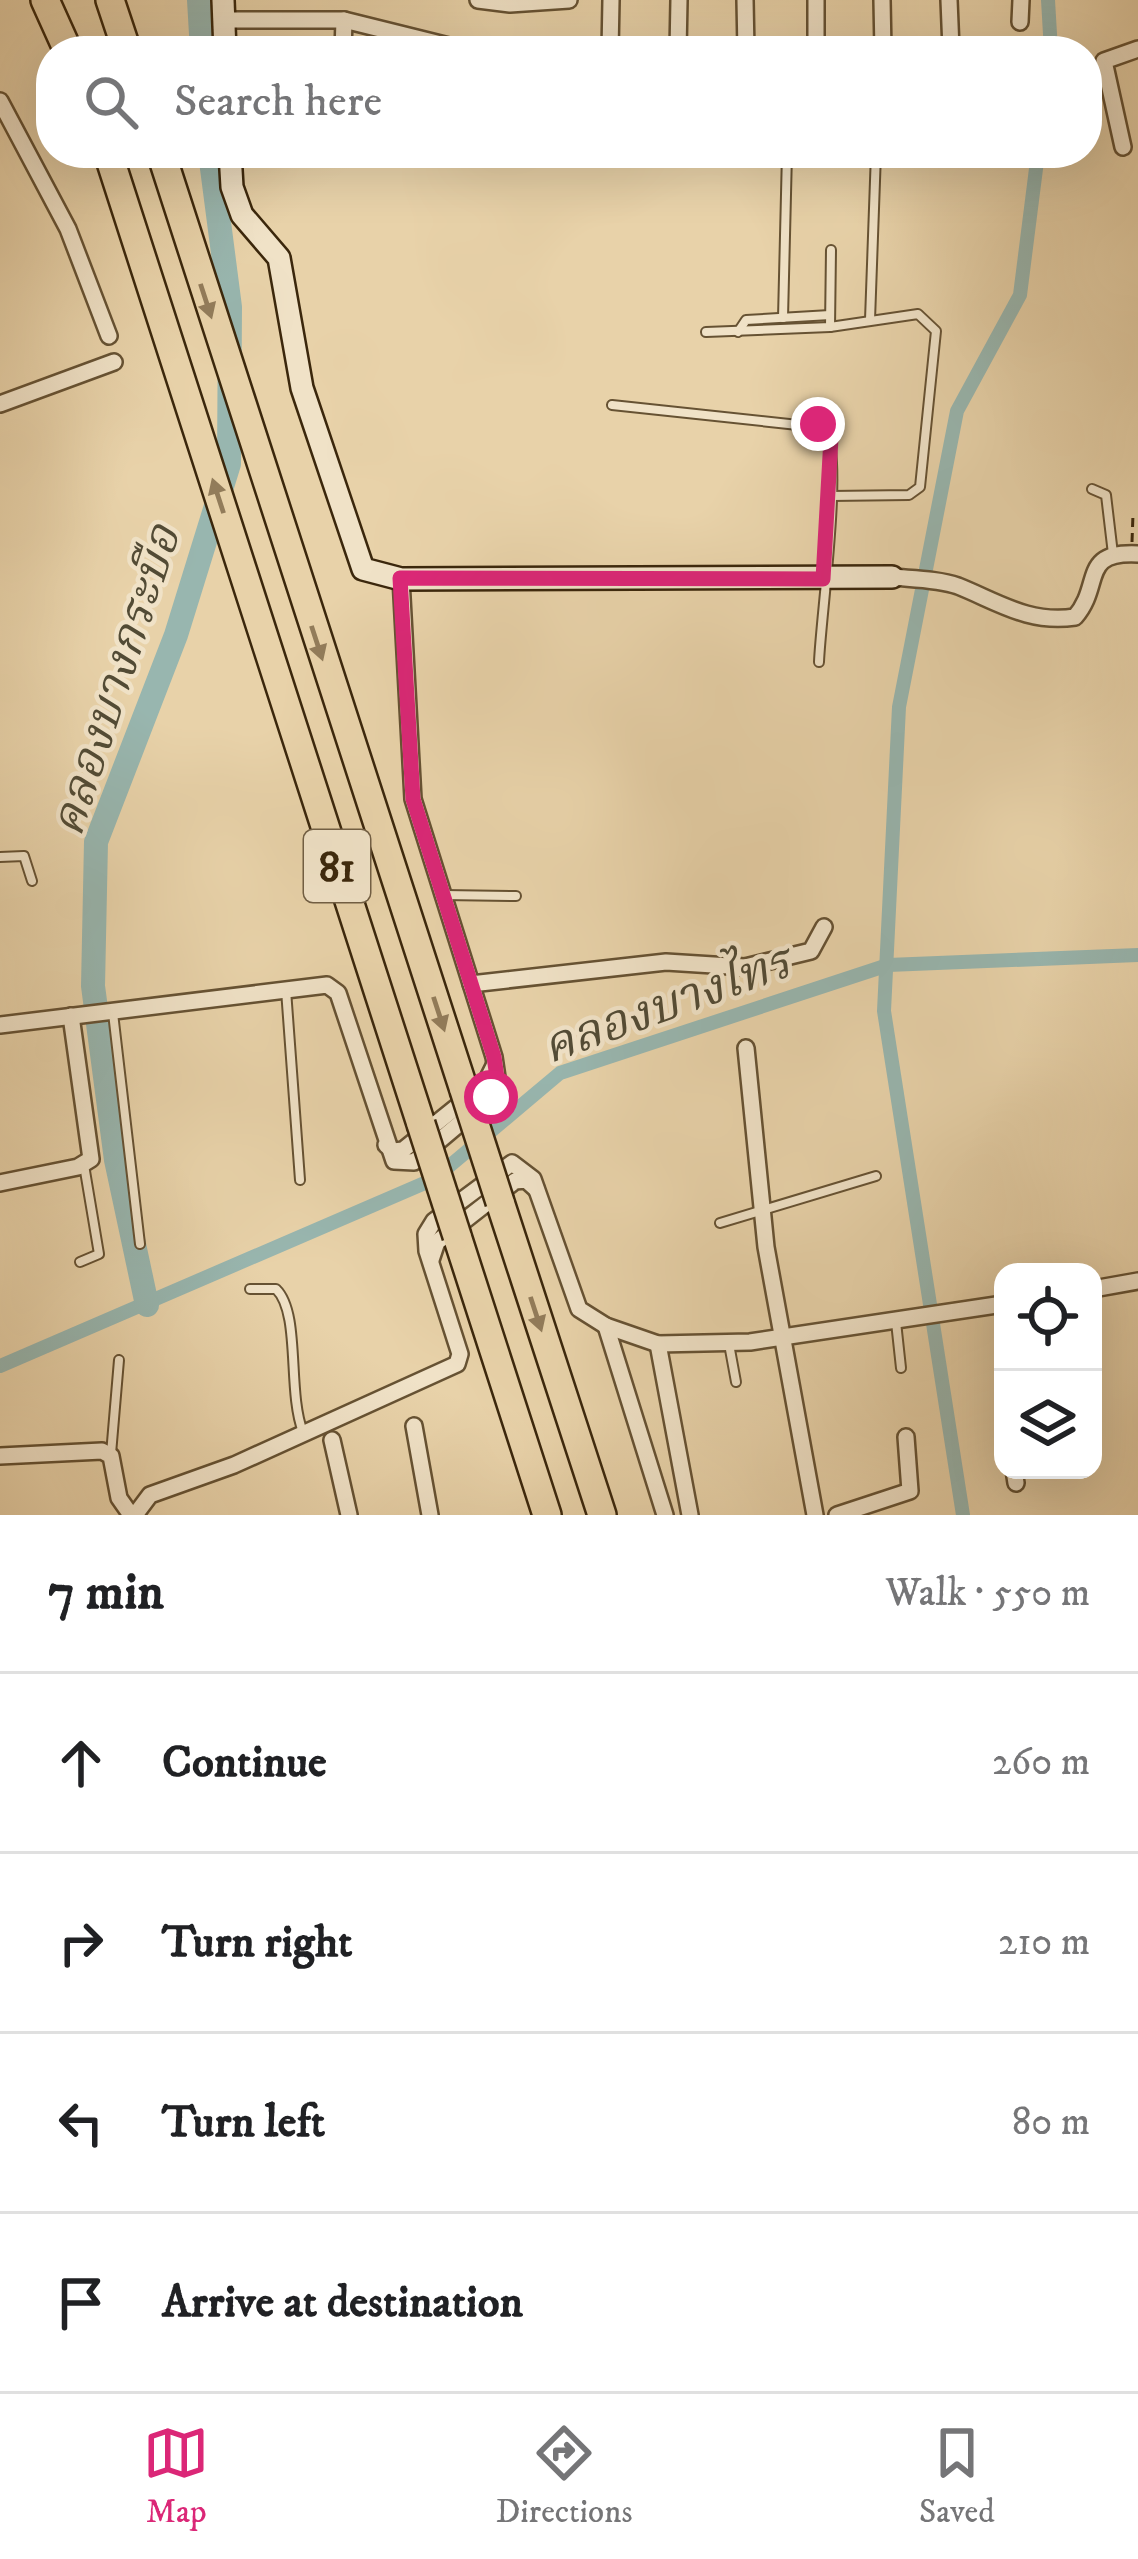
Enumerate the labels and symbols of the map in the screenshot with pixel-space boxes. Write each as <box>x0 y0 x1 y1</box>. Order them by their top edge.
one-way arrow <box>198 283 217 320</box>
route end <box>791 397 845 451</box>
one-way arrow <box>208 477 226 514</box>
water label: คลองบางกระบือ <box>38 516 196 844</box>
one-way arrow <box>309 625 328 662</box>
road number: 81 <box>304 830 370 902</box>
water label: คลองบางไทร <box>533 927 804 1079</box>
one-way arrow <box>430 996 449 1033</box>
route start <box>464 1070 518 1124</box>
one-way arrow <box>528 1296 547 1332</box>

